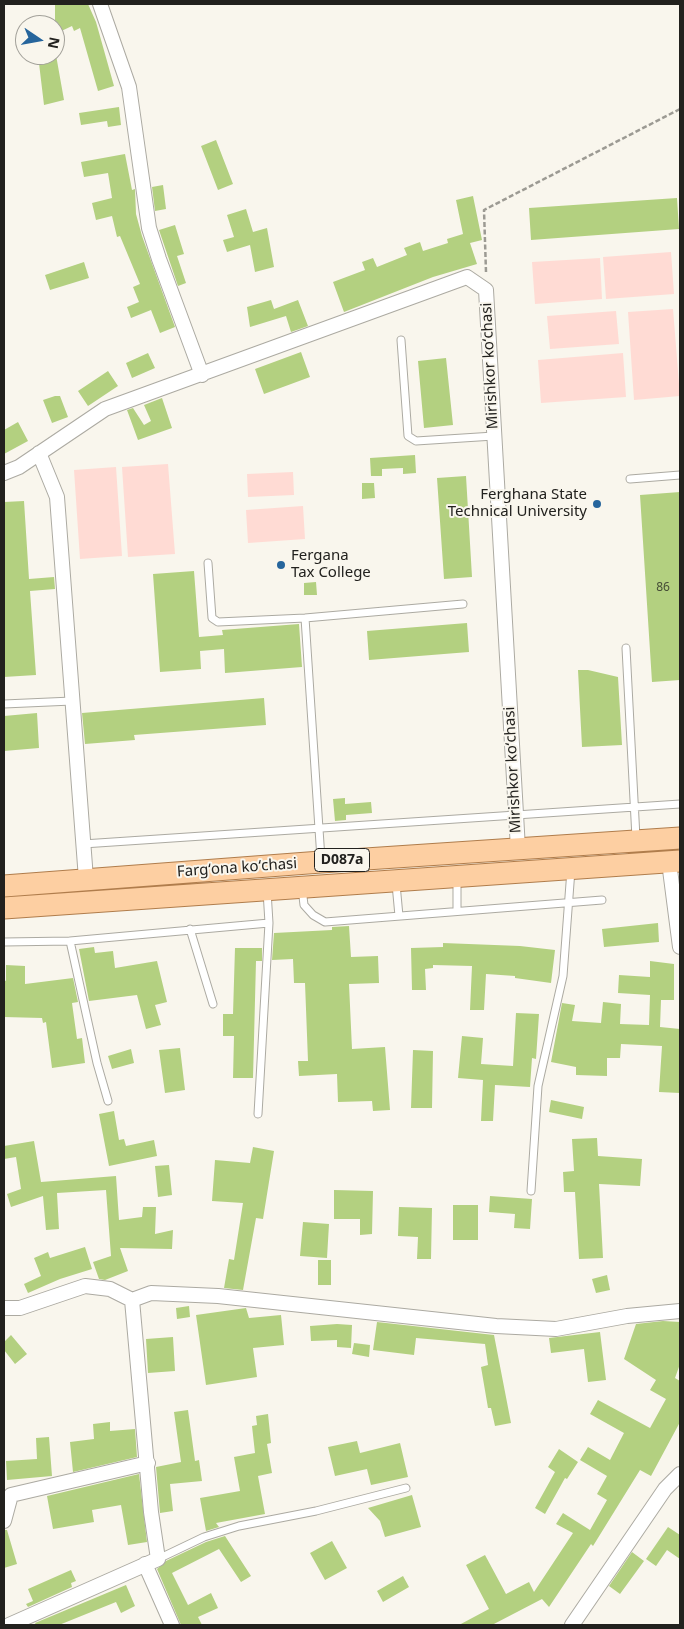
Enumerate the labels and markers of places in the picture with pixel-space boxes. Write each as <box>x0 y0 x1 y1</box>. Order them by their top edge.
place label: Ferghana State Technical University <box>448 486 587 521</box>
marker: Ferghana State Technical University <box>591 498 603 510</box>
place label: Fergana Tax College <box>291 547 371 582</box>
marker: Fergana Tax College <box>275 559 287 571</box>

